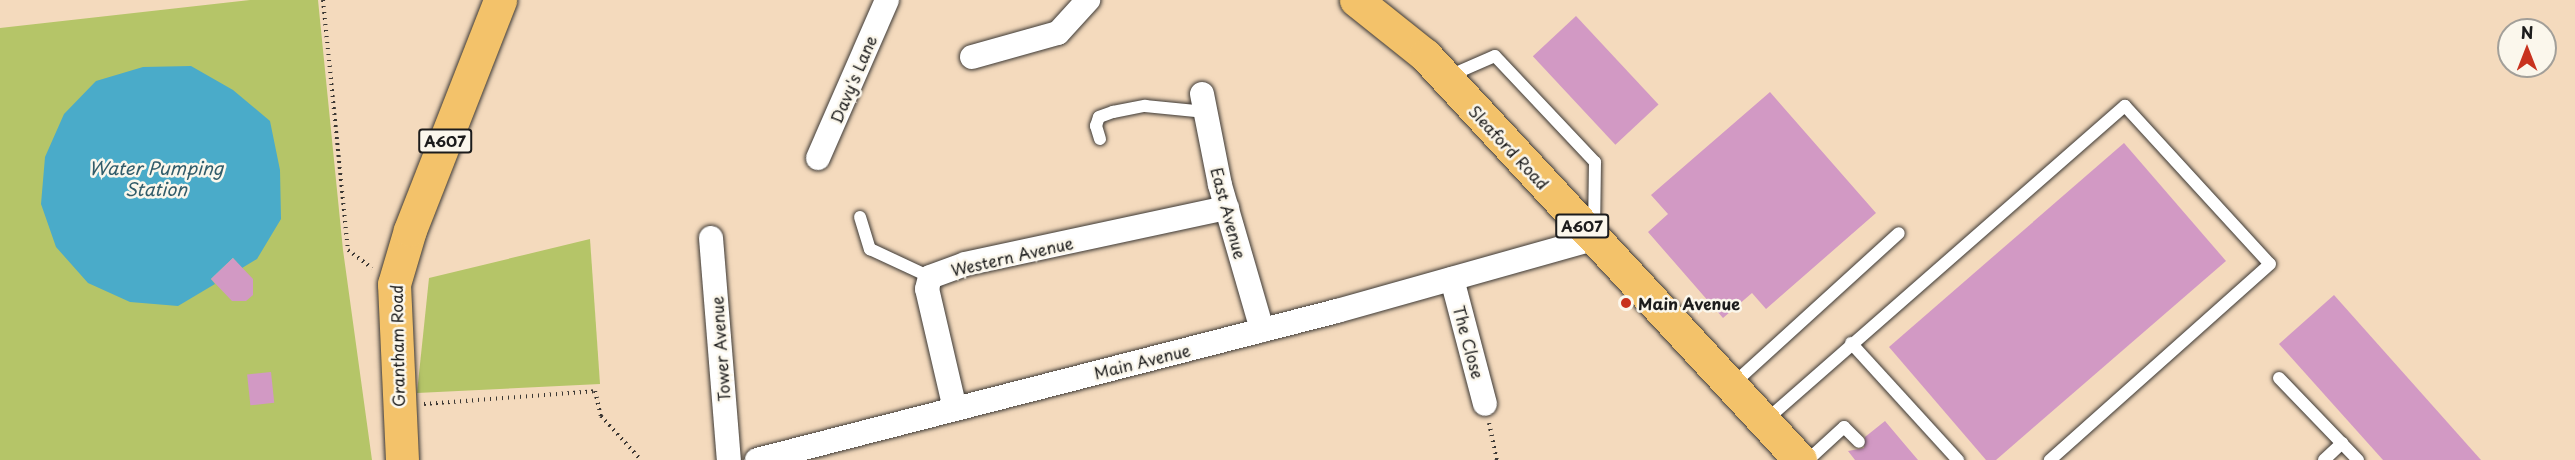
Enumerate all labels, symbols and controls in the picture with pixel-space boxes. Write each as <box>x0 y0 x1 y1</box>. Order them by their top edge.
north arrow <box>2497 18 2557 78</box>
text: N <box>2521 20 2533 44</box>
street label: Davy's Lane <box>826 32 880 126</box>
street label: Sleaford Road <box>1465 101 1553 193</box>
road number: A607 <box>418 129 472 153</box>
water label: Water Pumping Station <box>88 158 224 201</box>
street label: East Avenue <box>1208 166 1250 260</box>
road number: A607 <box>1555 214 1609 238</box>
street label: Western Avenue <box>950 233 1074 279</box>
street label: Grantham Road <box>386 284 408 408</box>
place label: Main Avenue <box>1638 293 1740 313</box>
street label: Tower Avenue <box>707 296 733 402</box>
marker: Main Avenue <box>1619 296 1633 310</box>
street label: The Close <box>1450 303 1488 381</box>
street label: Main Avenue <box>1092 340 1192 382</box>

